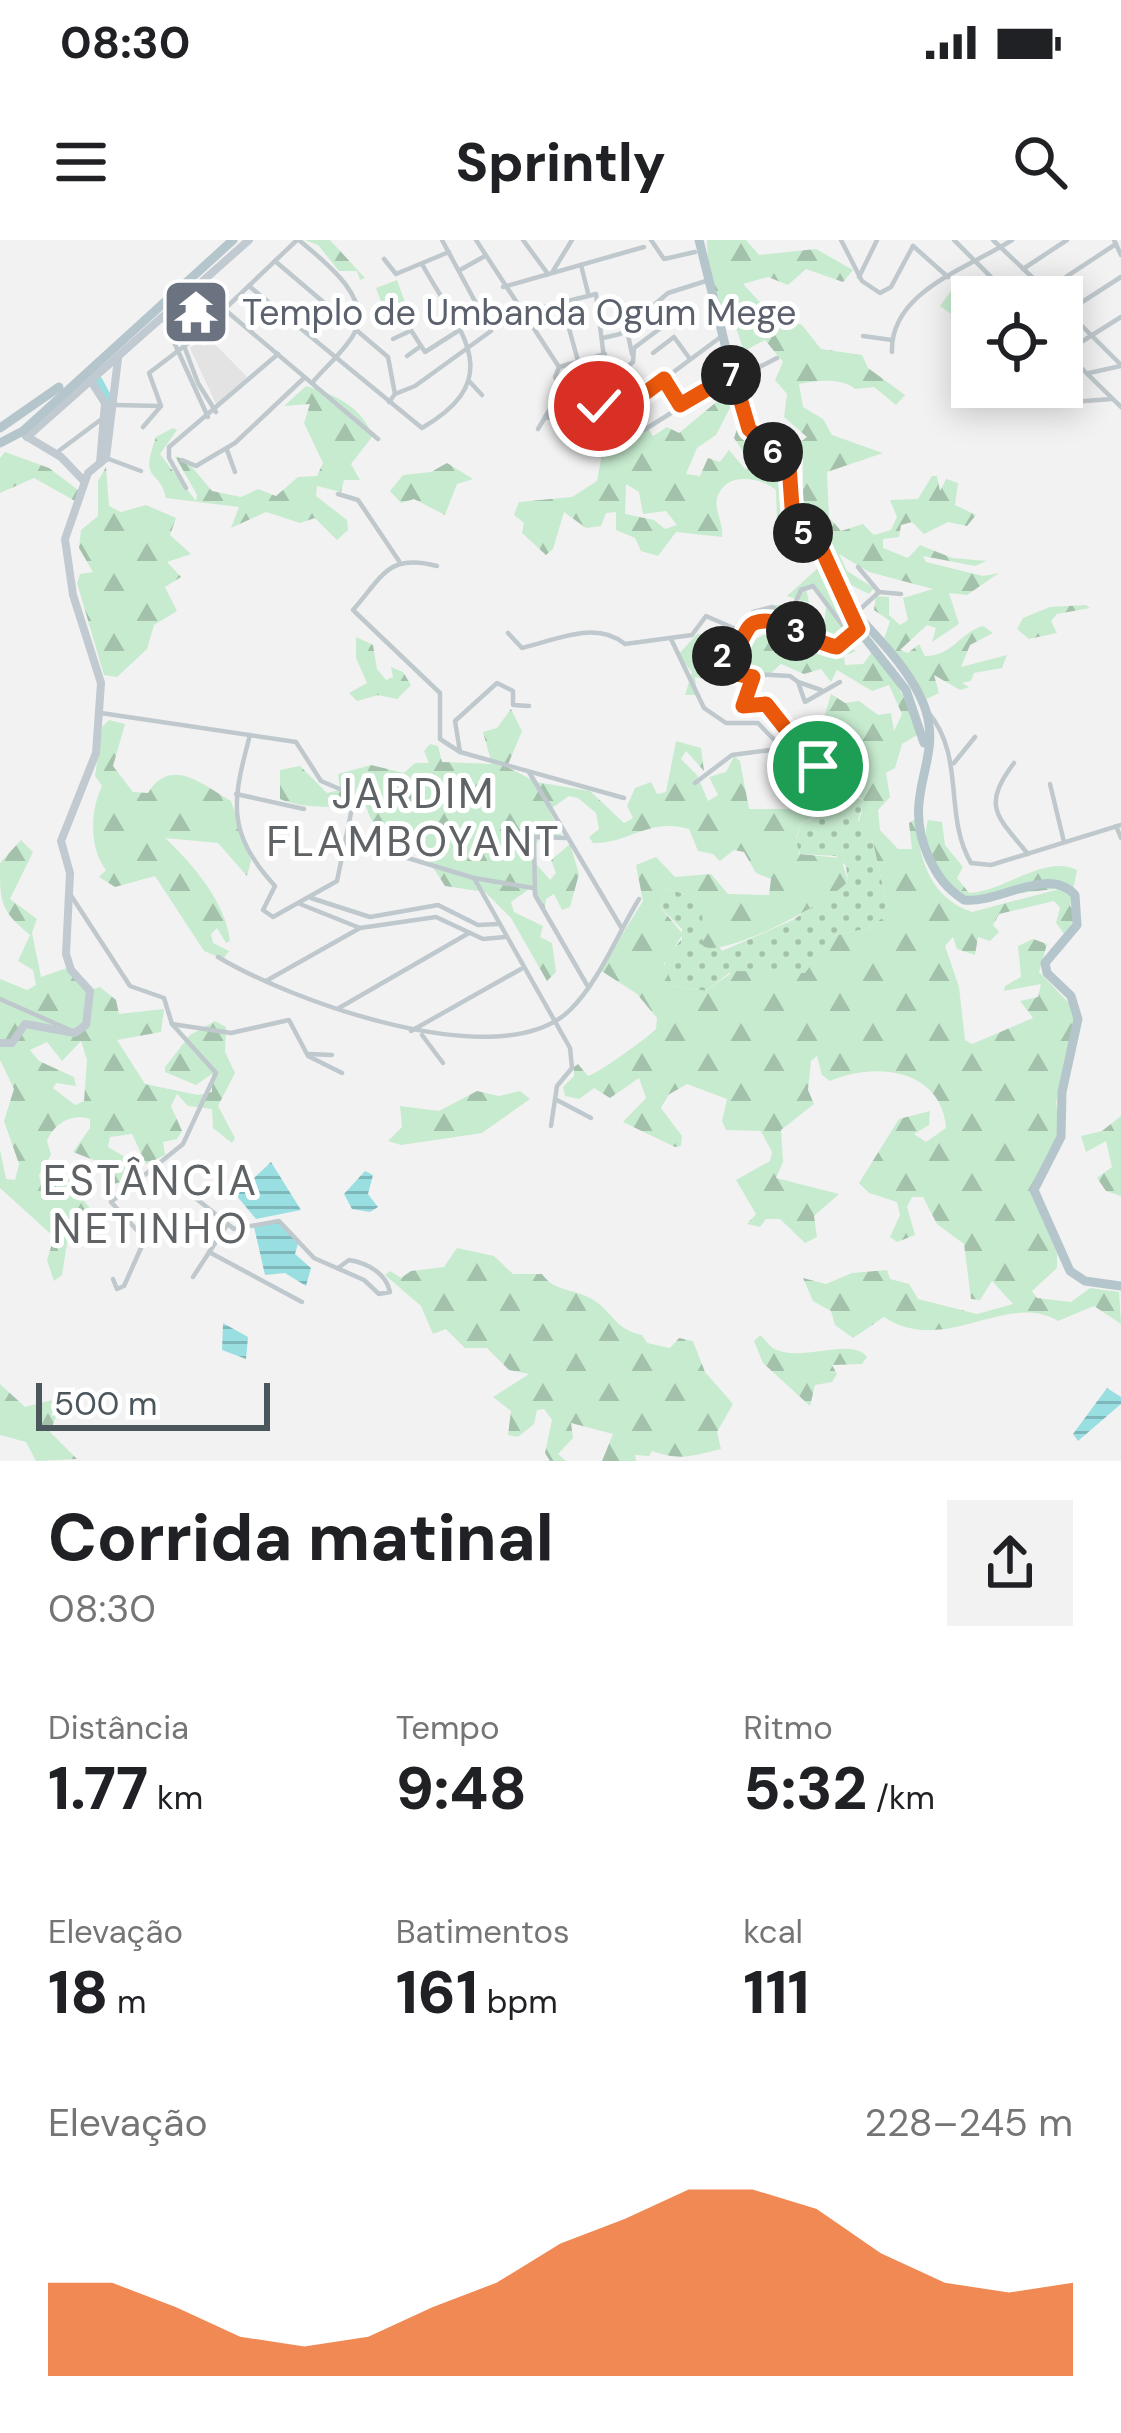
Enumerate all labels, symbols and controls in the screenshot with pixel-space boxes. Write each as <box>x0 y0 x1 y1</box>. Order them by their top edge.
text: 08:30 <box>60 13 190 72</box>
text: Sprintly <box>455 127 666 198</box>
icon: menu <box>48 129 114 195</box>
icon: search <box>1007 129 1073 195</box>
map controls <box>951 276 1083 408</box>
button: locate <box>951 276 1083 408</box>
temple icon: Templo de Umbanda Ogum Mege <box>161 277 231 347</box>
place label: Templo de Umbanda Ogum Mege <box>242 289 796 336</box>
pin: 7 <box>701 345 761 405</box>
text: 7 <box>722 353 740 396</box>
pin <box>548 355 650 457</box>
icon: check <box>566 373 632 439</box>
pin: 6 <box>743 422 803 482</box>
text: 6 <box>763 430 783 473</box>
pin: 5 <box>773 503 833 563</box>
text: 5 <box>793 511 813 554</box>
pin: 3 <box>766 601 826 661</box>
text: 3 <box>786 609 806 652</box>
pin: 2 <box>692 626 752 686</box>
text: 2 <box>712 634 732 677</box>
pin <box>767 715 869 817</box>
icon: arrive <box>785 733 851 799</box>
district label: JARDIM FLAMBOYANT <box>266 766 562 869</box>
district label: ESTÂNCIA NETINHO <box>43 1153 259 1256</box>
scale bar <box>36 1377 270 1430</box>
text: 500 m <box>54 1382 157 1425</box>
text: Corrida matinal <box>48 1495 554 1580</box>
button: share <box>947 1500 1073 1626</box>
text: 08:30 <box>48 1583 156 1634</box>
text: Distância <box>48 1706 189 1749</box>
text: Tempo <box>396 1706 500 1749</box>
text: Ritmo <box>743 1706 833 1749</box>
text: 1.77 <box>48 1749 148 1828</box>
text: 9:48 <box>396 1749 527 1828</box>
text: 5:32 <box>743 1749 867 1828</box>
text: km <box>148 1776 203 1819</box>
text: /km <box>867 1776 935 1819</box>
text: Elevação <box>48 1910 183 1953</box>
text: Batimentos <box>396 1910 570 1953</box>
text: kcal <box>743 1910 803 1953</box>
text: 18 <box>48 1953 108 2032</box>
text: 161 <box>396 1953 478 2032</box>
text: 111 <box>743 1953 810 2032</box>
text: m <box>108 1980 146 2023</box>
text: bpm <box>478 1980 558 2023</box>
text: Elevação <box>48 2097 208 2148</box>
text: 228–245 m <box>865 2097 1073 2148</box>

